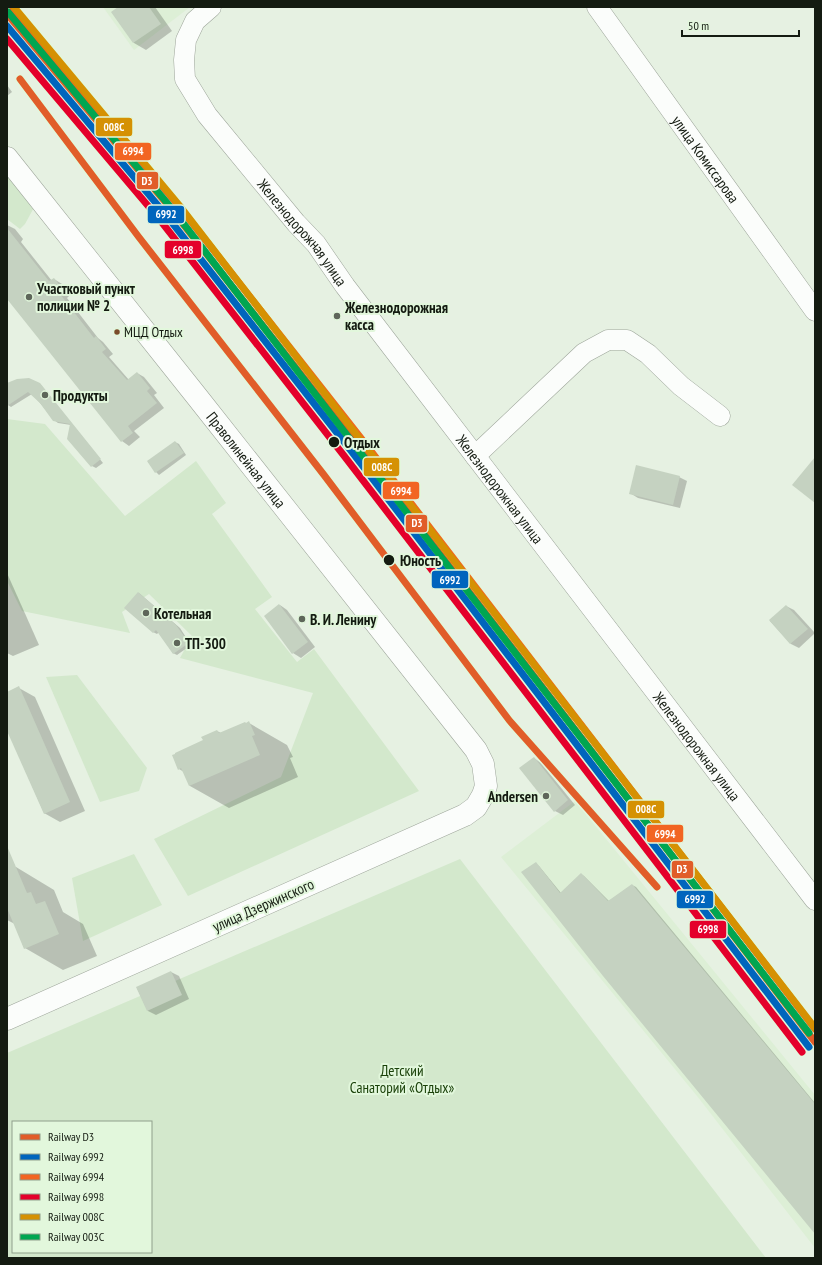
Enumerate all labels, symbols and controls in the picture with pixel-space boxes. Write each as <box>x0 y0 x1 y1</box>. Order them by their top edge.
scale bar <box>682 12 799 38</box>
text: 50 m <box>688 18 709 33</box>
street label: улица Комиссарова <box>668 112 744 206</box>
line badge: 008С <box>95 117 133 137</box>
text: 008С <box>104 120 124 134</box>
line badge: 6994 <box>114 142 152 161</box>
text: 6994 <box>122 144 144 158</box>
line badge: D3 <box>136 171 159 190</box>
text: D3 <box>141 174 153 188</box>
street label: Железнодорожная улица <box>253 174 351 289</box>
line badge: 6992 <box>147 205 185 224</box>
text: 6992 <box>155 207 177 221</box>
line badge: 6998 <box>164 240 202 259</box>
text: 6998 <box>172 243 194 257</box>
place label: Участковый пункт полиции № 2 <box>36 279 136 315</box>
marker: Участковый пункт полиции № 2 <box>24 292 34 302</box>
place label: Железнодорожная касса <box>344 298 448 334</box>
marker: Железнодорожная касса <box>332 311 342 321</box>
place label: МЦД Отдых <box>124 323 183 341</box>
marker: МЦД Отдых <box>112 327 122 337</box>
place label: Продукты <box>53 386 108 405</box>
marker: Продукты <box>40 390 50 400</box>
street label: Праволинейная улица <box>203 408 290 511</box>
street label: Железнодорожная улица <box>452 430 548 547</box>
place label: Отдых <box>344 433 380 452</box>
marker: Отдых <box>327 435 341 449</box>
line badge: 008С <box>363 457 400 477</box>
text: 008С <box>372 460 392 474</box>
line badge: 6994 <box>382 481 420 500</box>
text: 6994 <box>390 484 412 498</box>
line badge: D3 <box>405 514 428 533</box>
text: D3 <box>411 516 423 530</box>
place label: Юность <box>400 551 441 570</box>
marker: Юность <box>382 553 396 567</box>
line badge: 6992 <box>431 570 469 589</box>
text: 6992 <box>439 573 461 587</box>
place label: Котельная <box>154 604 211 623</box>
marker: Котельная <box>141 608 151 618</box>
place label: В. И. Ленину <box>310 610 377 629</box>
marker: В. И. Ленину <box>297 614 307 624</box>
place label: ТП-300 <box>185 634 226 653</box>
marker: ТП-300 <box>172 638 182 648</box>
street label: Железнодорожная улица <box>649 687 745 804</box>
place label: Andersen <box>487 787 538 806</box>
marker: Andersen <box>541 791 551 801</box>
line badge: 008С <box>627 800 665 819</box>
text: 008С <box>636 802 656 816</box>
line badge: 6994 <box>646 824 684 843</box>
text: 6994 <box>654 827 676 841</box>
line badge: D3 <box>671 860 694 879</box>
text: D3 <box>676 862 688 876</box>
street label: улица Дзержинского <box>209 874 317 936</box>
line badge: 6992 <box>676 890 714 909</box>
text: 6992 <box>684 892 706 906</box>
line badge: 6998 <box>689 920 727 939</box>
text: 6998 <box>697 922 719 936</box>
park label: Детский Санаторий «Отдых» <box>350 1061 454 1097</box>
legend <box>12 1121 152 1253</box>
text: Railway D3 <box>48 1129 94 1144</box>
text: Railway 6992 <box>48 1149 104 1164</box>
text: Railway 6994 <box>48 1169 105 1184</box>
text: Railway 6998 <box>48 1189 104 1204</box>
text: Railway 008С <box>48 1209 105 1224</box>
text: Railway 003С <box>48 1229 105 1244</box>

